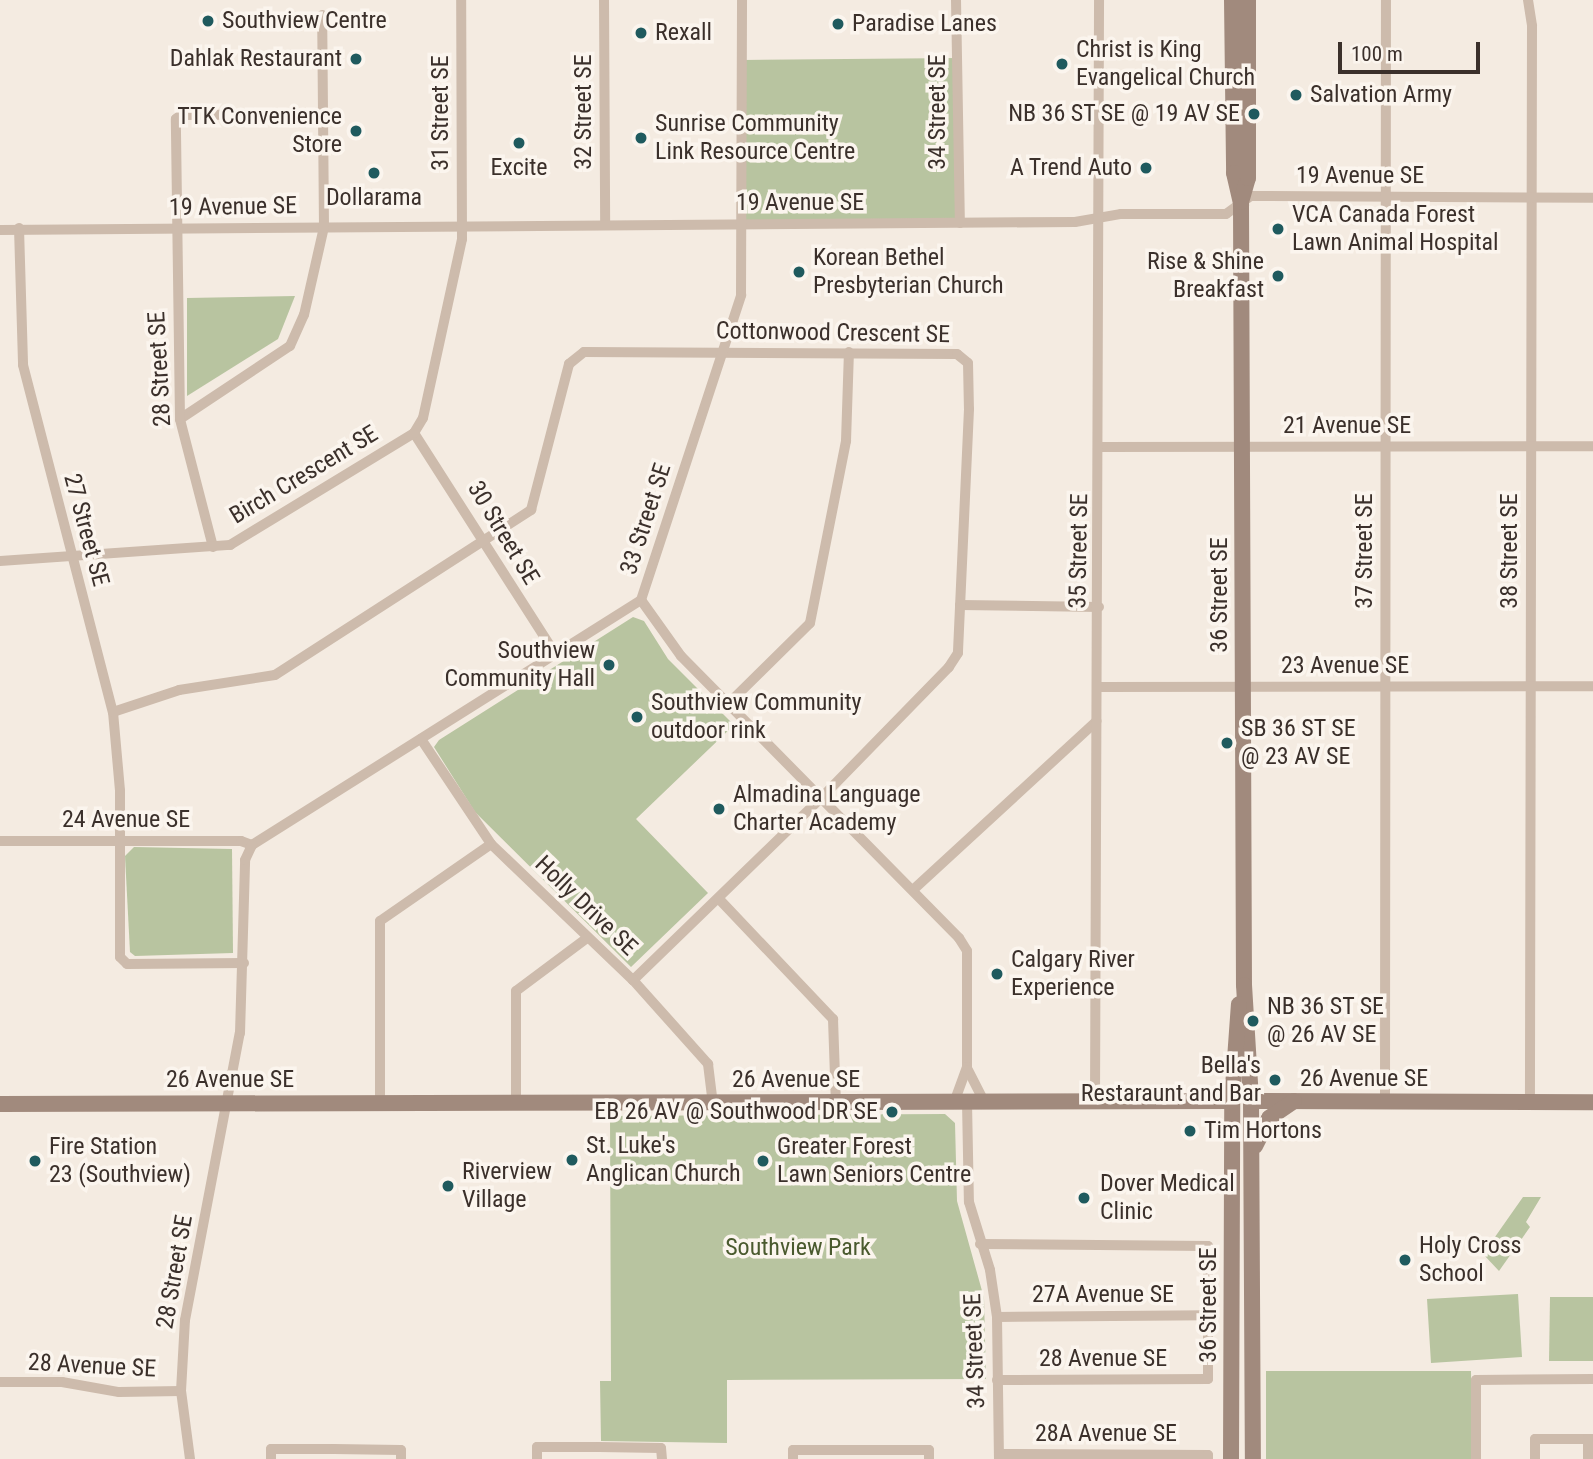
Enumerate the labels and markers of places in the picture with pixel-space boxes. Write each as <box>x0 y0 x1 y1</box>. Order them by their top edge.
place label: Southview Centre <box>222 7 387 35</box>
place label: Paradise Lanes <box>852 10 997 38</box>
marker: Southview Centre <box>200 13 216 29</box>
marker: Paradise Lanes <box>830 16 846 32</box>
place label: Rexall <box>655 19 712 47</box>
marker: Rexall <box>633 25 649 41</box>
place label: Christ is King Evangelical Church <box>1076 36 1255 92</box>
place label: Dahlak Restaurant <box>170 45 342 73</box>
marker: Dahlak Restaurant <box>348 51 364 67</box>
marker: Christ is King Evangelical Church <box>1054 56 1070 72</box>
place label: Salvation Army <box>1310 81 1452 109</box>
marker: Salvation Army <box>1288 87 1304 103</box>
place label: NB 36 ST SE @ 19 AV SE <box>1008 100 1240 128</box>
place label: TTK Convenience Store <box>177 103 342 159</box>
marker: NB 36 ST SE @ 19 AV SE <box>1246 106 1262 122</box>
place label: Sunrise Community Link Resource Centre <box>655 110 855 166</box>
marker: TTK Convenience Store <box>348 123 364 139</box>
marker: Sunrise Community Link Resource Centre <box>633 130 649 146</box>
marker: Excite <box>511 135 527 151</box>
place label: Excite <box>490 154 548 182</box>
place label: A Trend Auto <box>1009 154 1132 182</box>
marker: A Trend Auto <box>1138 160 1154 176</box>
marker: Dollarama <box>366 165 382 181</box>
place label: Dollarama <box>326 184 422 212</box>
place label: VCA Canada Forest Lawn Animal Hospital <box>1292 201 1499 257</box>
marker: VCA Canada Forest Lawn Animal Hospital <box>1270 221 1286 237</box>
place label: Korean Bethel Presbyterian Church <box>813 244 1004 300</box>
place label: Rise & Shine Breakfast <box>1147 248 1264 304</box>
marker: Korean Bethel Presbyterian Church <box>791 264 807 280</box>
marker: Rise & Shine Breakfast <box>1270 268 1286 284</box>
place label: Southview Community Hall <box>444 637 595 693</box>
marker: Southview Community Hall <box>601 657 617 673</box>
place label: Southview Community outdoor rink <box>651 689 862 745</box>
marker: Southview Community outdoor rink <box>629 709 645 725</box>
place label: SB 36 ST SE @ 23 AV SE <box>1241 715 1356 771</box>
marker: SB 36 ST SE @ 23 AV SE <box>1219 735 1235 751</box>
place label: Almadina Language Charter Academy <box>733 781 921 837</box>
marker: Almadina Language Charter Academy <box>711 801 727 817</box>
place label: Calgary River Experience <box>1011 946 1135 1002</box>
marker: Calgary River Experience <box>989 966 1005 982</box>
place label: NB 36 ST SE @ 26 AV SE <box>1267 993 1385 1049</box>
marker: NB 36 ST SE @ 26 AV SE <box>1245 1013 1261 1029</box>
place label: Bella's Restaraunt and Bar <box>1081 1052 1261 1108</box>
marker: Bella's Restaraunt and Bar <box>1267 1072 1283 1088</box>
place label: EB 26 AV @ Southwood DR SE <box>594 1098 878 1126</box>
marker: EB 26 AV @ Southwood DR SE <box>884 1104 900 1120</box>
place label: Tim Hortons <box>1204 1117 1322 1145</box>
marker: Tim Hortons <box>1182 1123 1198 1139</box>
place label: St. Luke's Anglican Church <box>586 1132 741 1188</box>
place label: Fire Station 23 (Southview) <box>49 1133 191 1189</box>
place label: Greater Forest Lawn Seniors Centre <box>777 1133 971 1189</box>
marker: St. Luke's Anglican Church <box>564 1152 580 1168</box>
marker: Fire Station 23 (Southview) <box>27 1153 43 1169</box>
marker: Greater Forest Lawn Seniors Centre <box>755 1153 771 1169</box>
place label: Riverview Village <box>462 1158 552 1214</box>
place label: Dover Medical Clinic <box>1100 1170 1235 1226</box>
marker: Riverview Village <box>440 1178 456 1194</box>
marker: Dover Medical Clinic <box>1074 1188 1094 1208</box>
place label: Holy Cross School <box>1419 1232 1522 1288</box>
marker: Holy Cross School <box>1397 1252 1413 1268</box>

